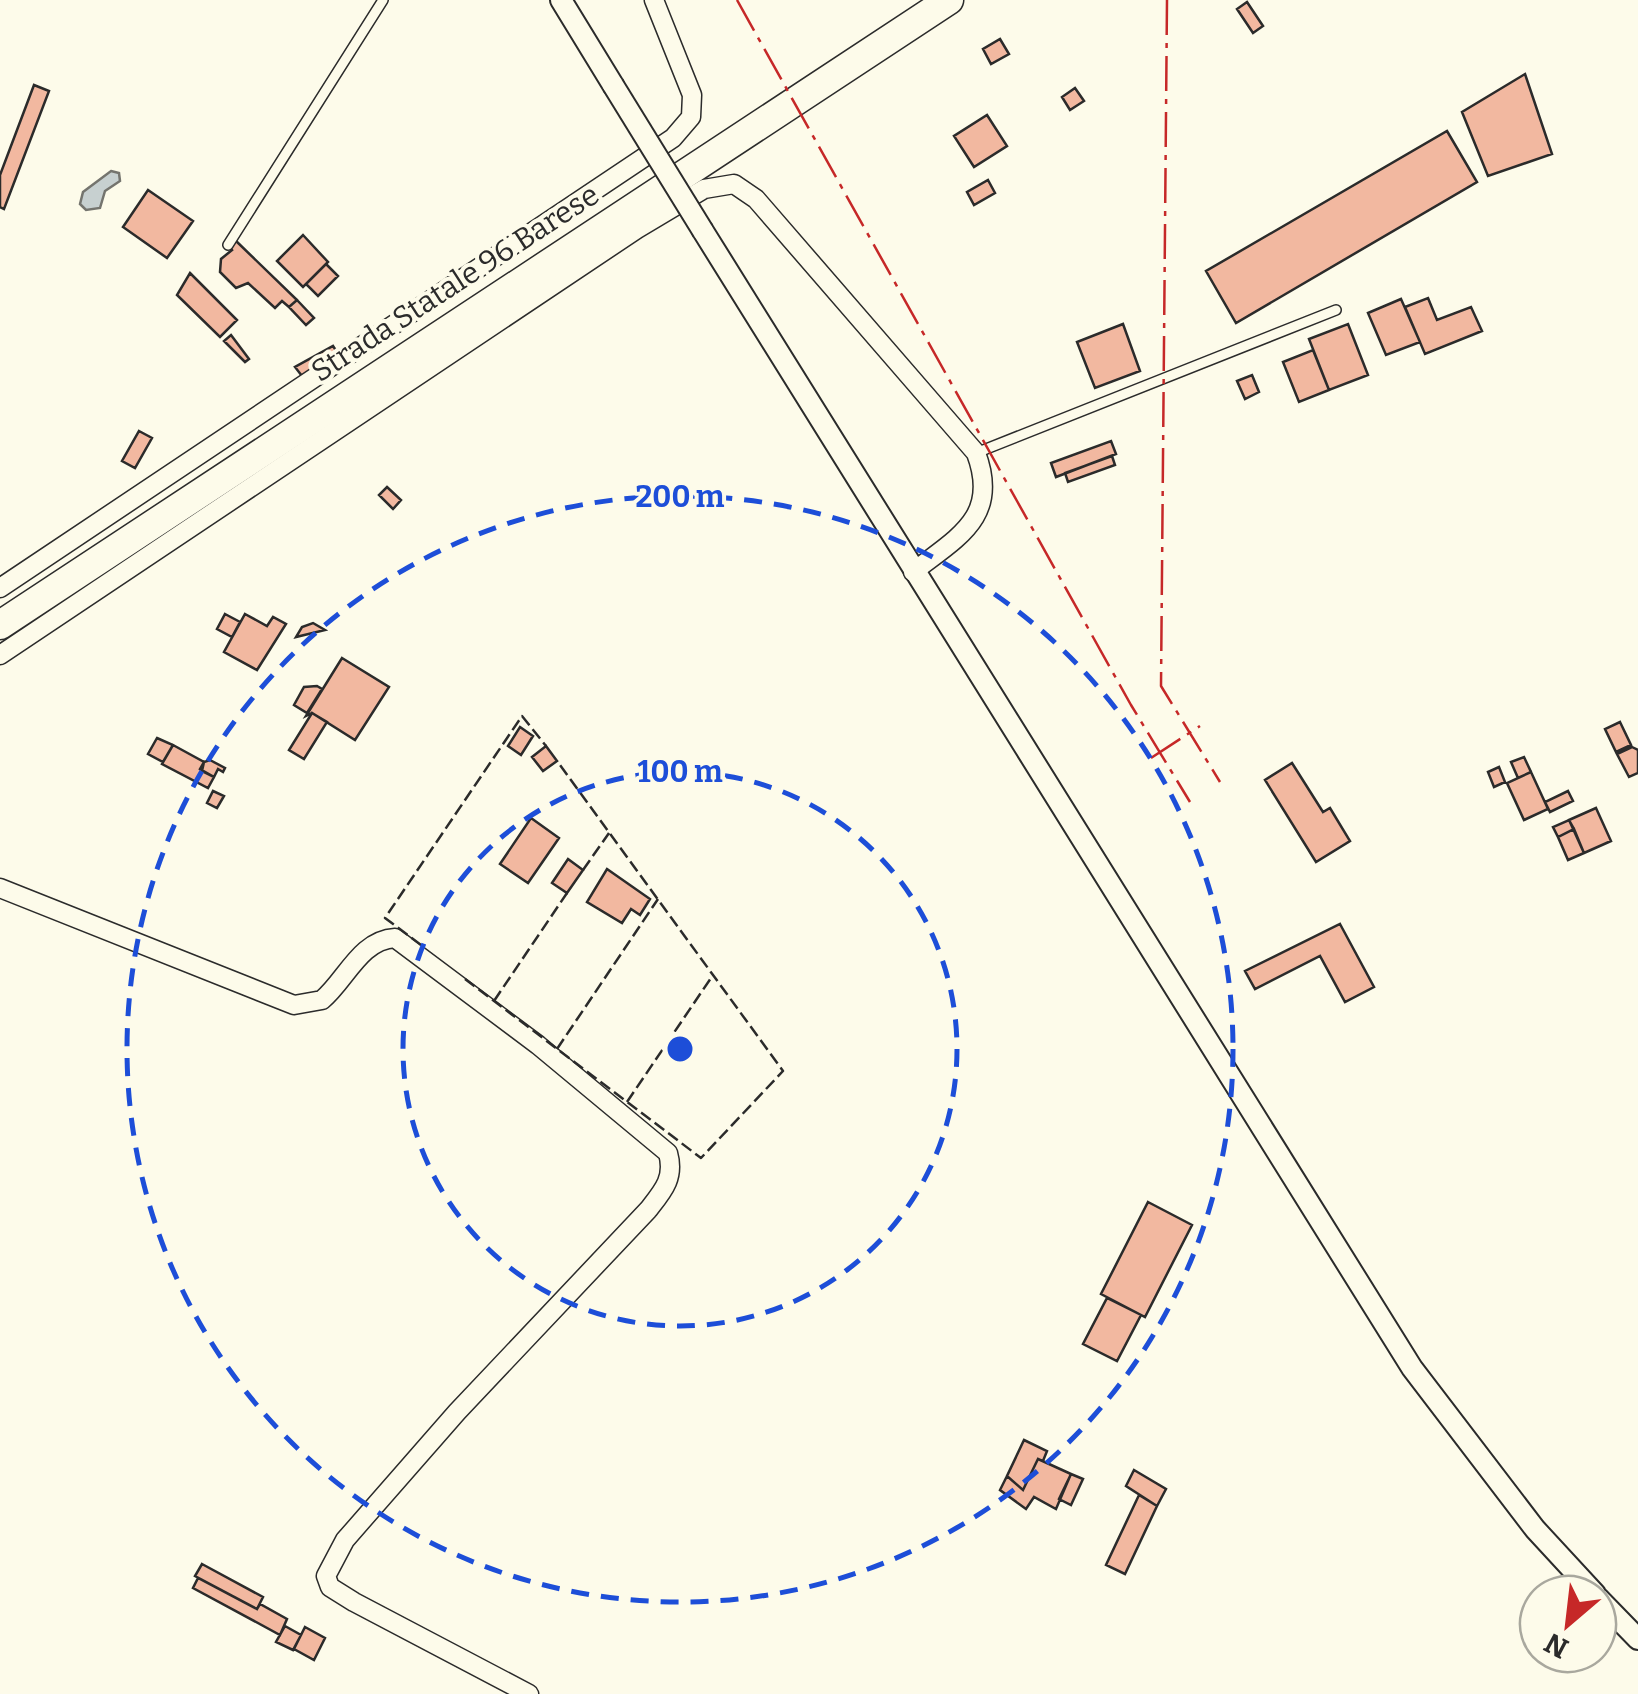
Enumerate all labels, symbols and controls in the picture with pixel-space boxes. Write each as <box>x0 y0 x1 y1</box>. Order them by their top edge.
street label: Strada Statale 96 Barese <box>304 177 606 389</box>
text: 200 m <box>635 479 725 515</box>
text: 100 m <box>637 754 723 790</box>
centre of rings <box>662 1031 698 1067</box>
north arrow <box>1518 1574 1618 1674</box>
text: N <box>1539 1626 1574 1665</box>

